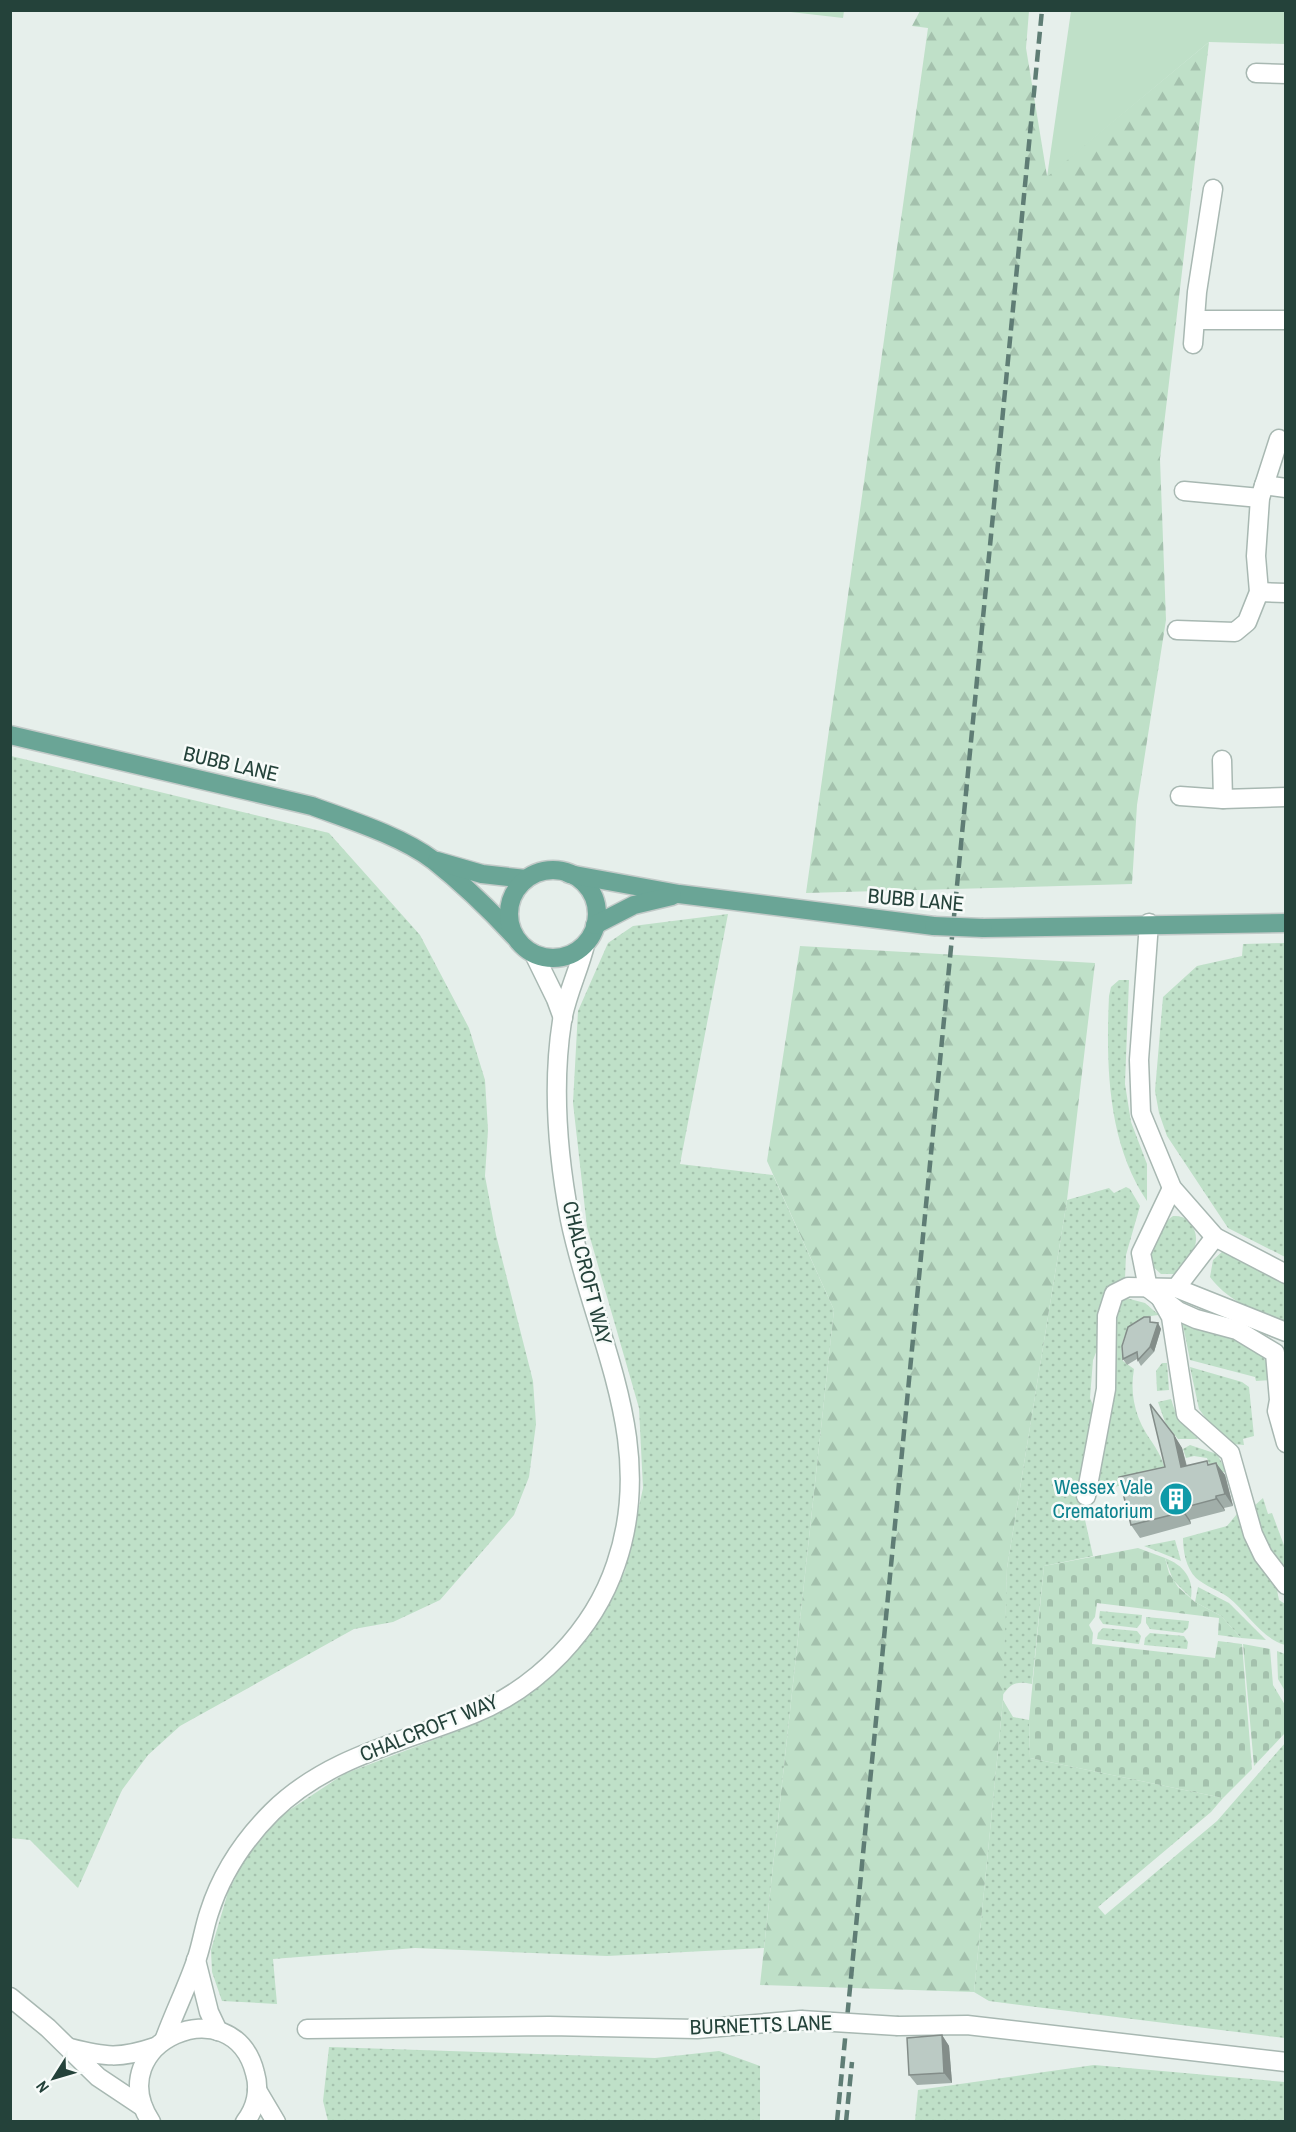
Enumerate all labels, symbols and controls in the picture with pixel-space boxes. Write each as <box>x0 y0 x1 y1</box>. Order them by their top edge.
street label: BUBB LANE <box>181 739 281 789</box>
street label: BUBB LANE <box>867 881 965 918</box>
street label: CHALCROFT WAY <box>556 1198 619 1348</box>
place label: Wessex Vale Crematorium <box>1053 1472 1153 1525</box>
building icon: Wessex Vale Crematorium <box>1158 1481 1194 1517</box>
street label: CHALCROFT WAY <box>355 1686 503 1769</box>
street label: BURNETTS LANE <box>689 2008 833 2041</box>
north arrow <box>24 2048 84 2108</box>
text: N <box>30 2077 54 2097</box>

